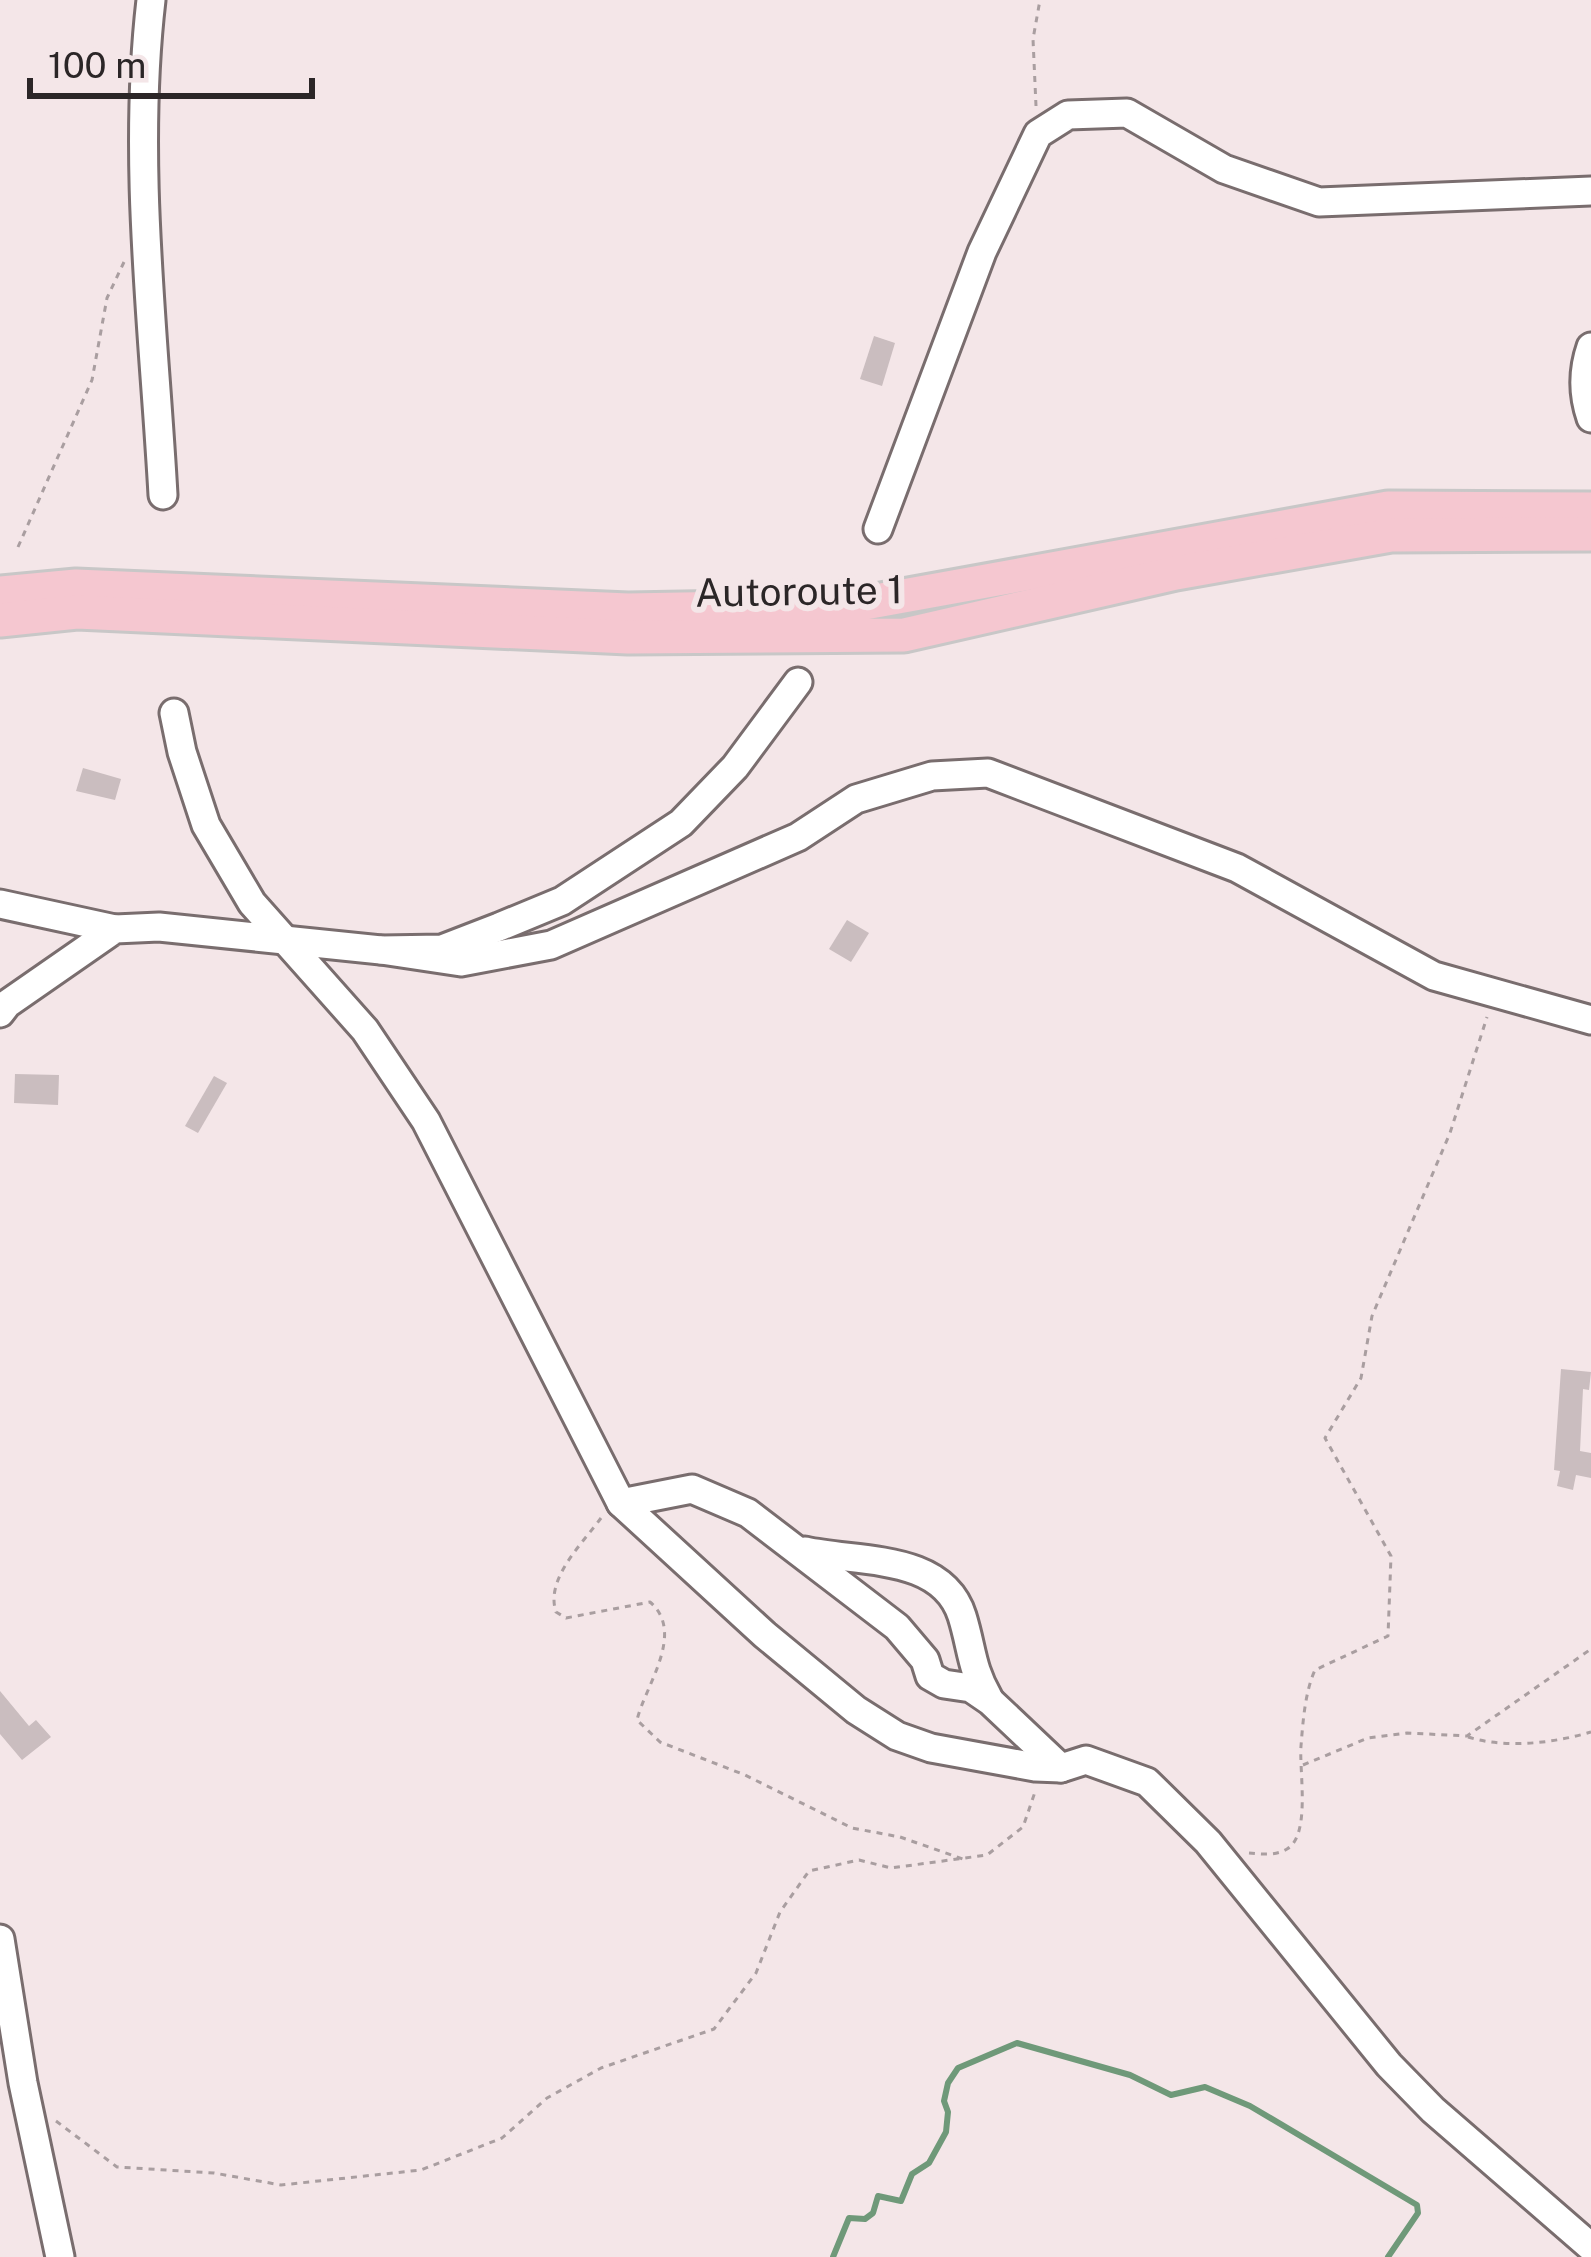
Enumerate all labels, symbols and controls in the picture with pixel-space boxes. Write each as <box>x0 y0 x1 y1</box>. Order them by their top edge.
scale bar <box>30 24 312 98</box>
text: 100 m <box>48 44 146 86</box>
street label: Autoroute 1 <box>695 566 903 616</box>

